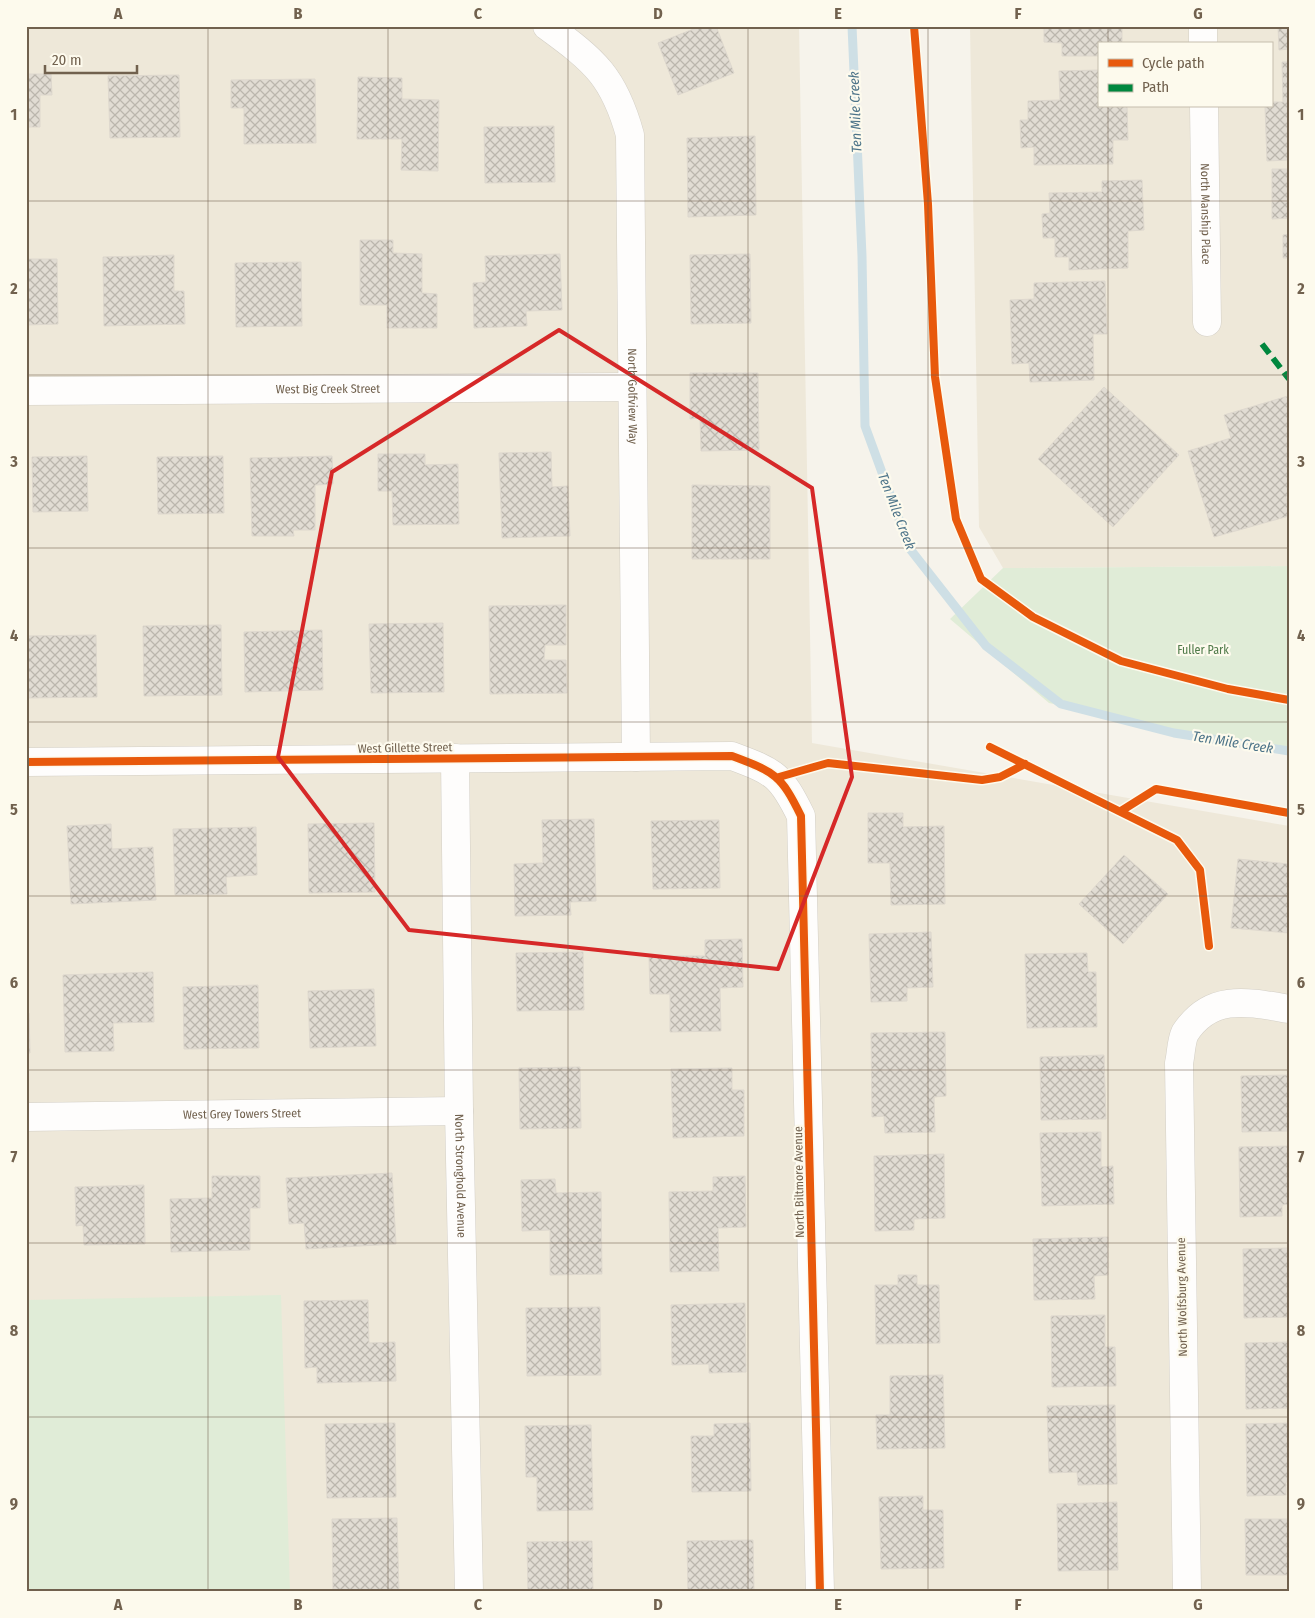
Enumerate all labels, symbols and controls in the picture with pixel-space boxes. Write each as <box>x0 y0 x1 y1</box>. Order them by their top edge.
text: A <box>113 4 123 23</box>
text: B <box>294 4 303 23</box>
text: C <box>474 4 483 23</box>
text: D <box>653 4 663 23</box>
text: E <box>834 4 842 23</box>
text: F <box>1014 4 1022 23</box>
text: G <box>1193 4 1203 23</box>
scale bar <box>45 42 138 74</box>
legend <box>1098 42 1272 108</box>
text: 20 m <box>52 51 82 69</box>
text: Cycle path <box>1142 54 1205 72</box>
water label: Ten Mile Creek <box>846 71 865 153</box>
text: Path <box>1142 78 1169 96</box>
text: 1 <box>11 105 17 124</box>
text: 1 <box>1298 105 1304 124</box>
street label: North Manship Place <box>1198 163 1213 265</box>
text: 2 <box>9 279 18 298</box>
text: 2 <box>1296 279 1305 298</box>
street label: North Golfview Way <box>625 348 640 445</box>
street label: West Big Creek Street <box>276 382 380 396</box>
text: 3 <box>9 452 18 471</box>
text: 3 <box>1296 452 1305 471</box>
water label: Ten Mile Creek <box>874 470 919 552</box>
text: 4 <box>10 626 18 645</box>
text: 4 <box>1297 626 1305 645</box>
park label: Fuller Park <box>1177 643 1229 657</box>
water label: Ten Mile Creek <box>1191 728 1274 757</box>
street label: West Gillette Street <box>358 740 453 756</box>
text: 5 <box>10 800 18 819</box>
text: 5 <box>1297 800 1305 819</box>
text: 6 <box>10 973 18 992</box>
text: 6 <box>1297 973 1305 992</box>
street label: West Grey Towers Street <box>183 1106 301 1122</box>
street label: North Stronghold Avenue <box>452 1114 469 1238</box>
street label: North Biltmore Avenue <box>791 1126 807 1238</box>
text: 7 <box>11 1147 18 1166</box>
text: 7 <box>1298 1147 1305 1166</box>
street label: North Wolfsburg Avenue <box>1174 1237 1190 1357</box>
text: 8 <box>10 1321 19 1340</box>
text: 8 <box>1297 1321 1306 1340</box>
text: 9 <box>10 1494 18 1513</box>
text: 9 <box>1297 1494 1305 1513</box>
text: A <box>113 1595 123 1614</box>
text: B <box>294 1595 303 1614</box>
text: C <box>474 1595 483 1614</box>
text: D <box>653 1595 663 1614</box>
text: E <box>834 1595 842 1614</box>
text: F <box>1014 1595 1022 1614</box>
text: G <box>1193 1595 1203 1614</box>

